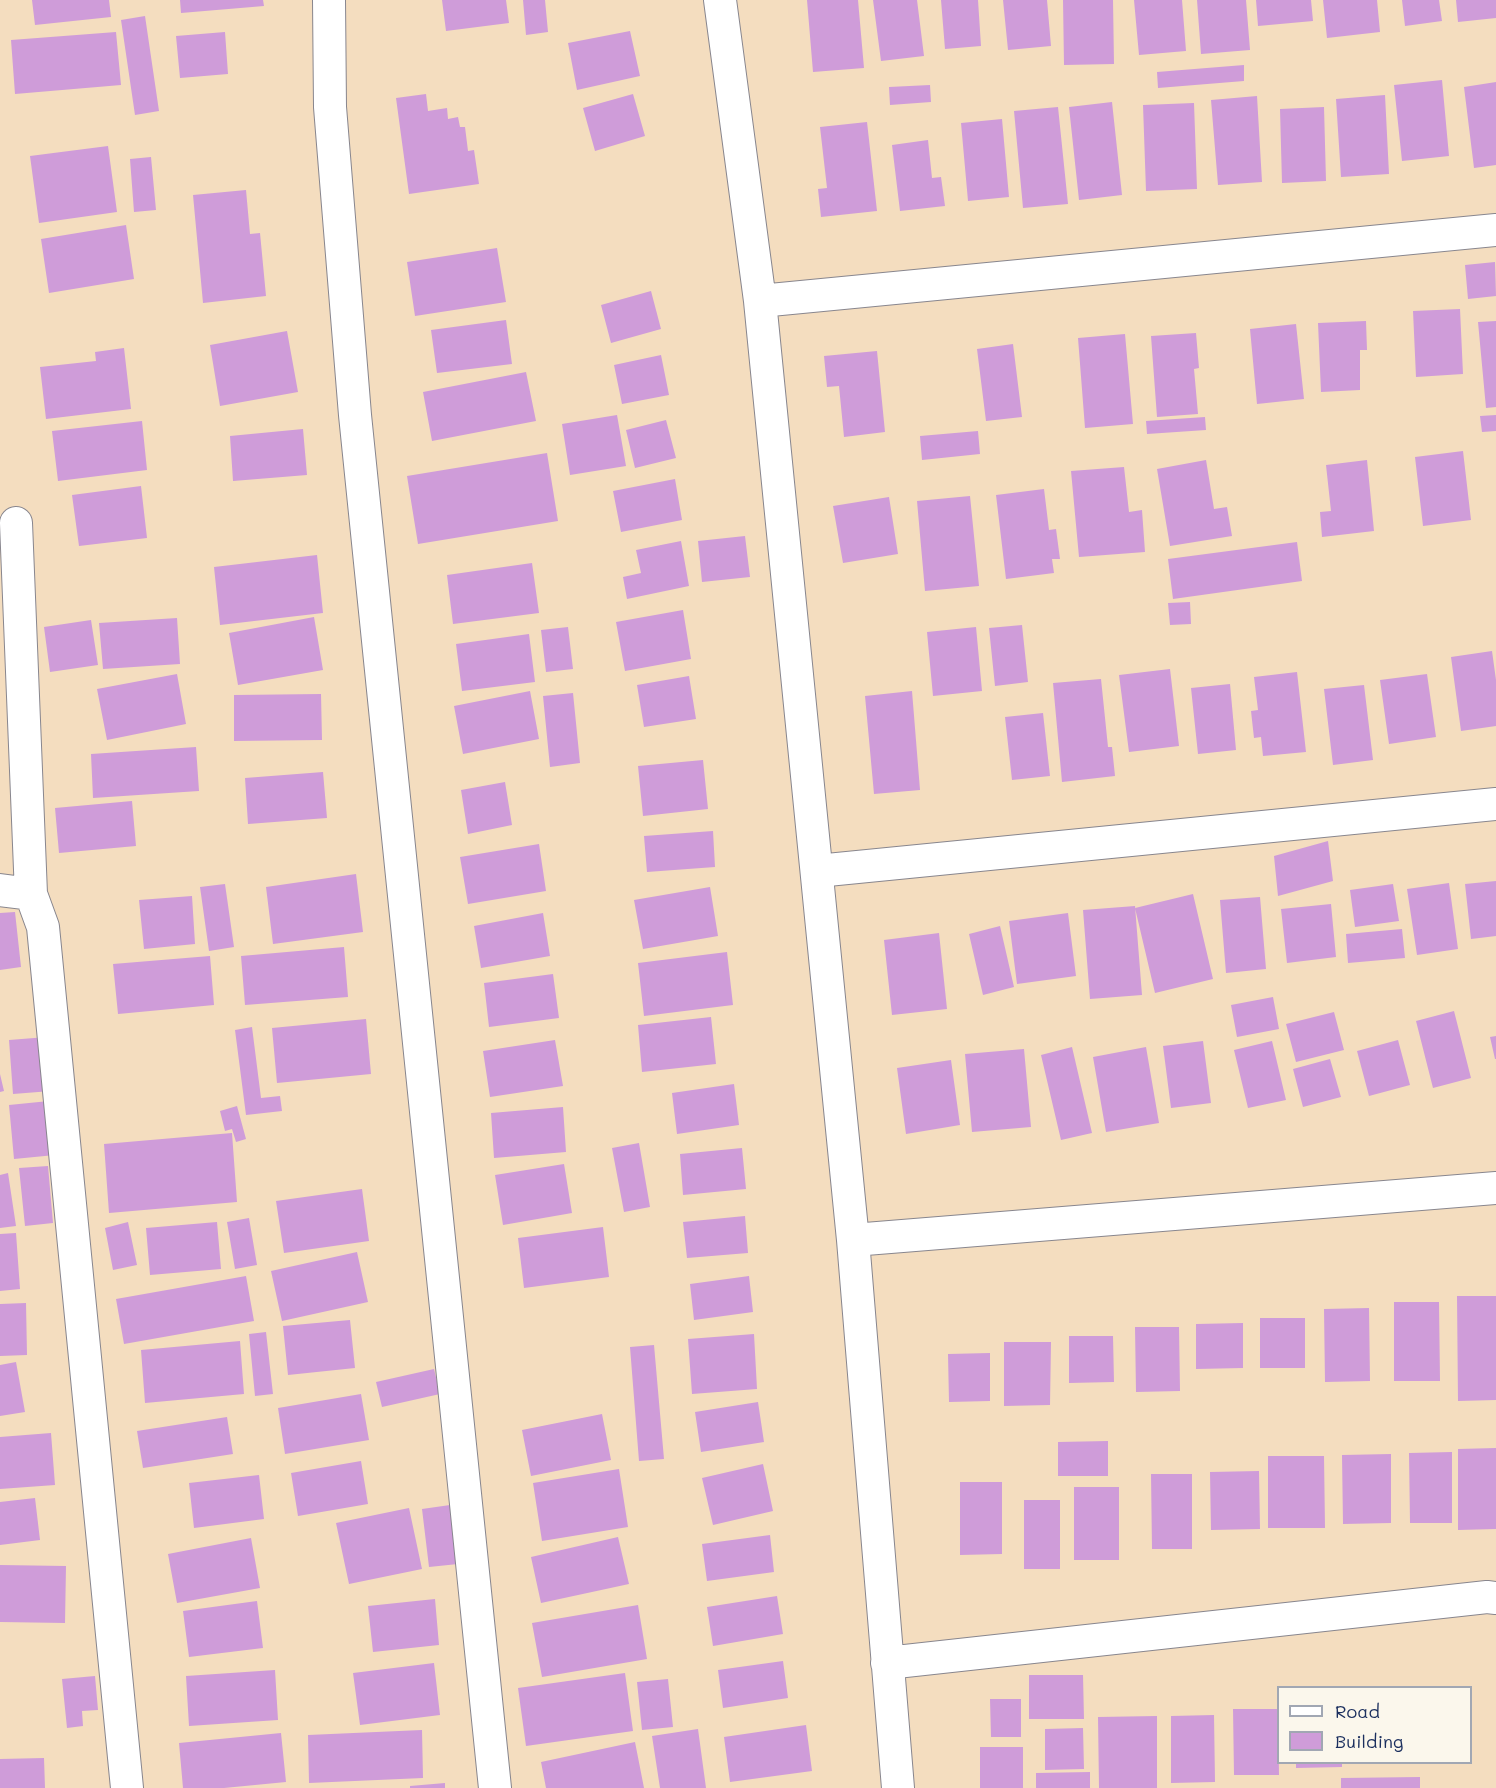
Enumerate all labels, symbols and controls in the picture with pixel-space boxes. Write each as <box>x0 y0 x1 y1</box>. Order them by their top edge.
legend <box>1277 1686 1472 1764</box>
text: Road <box>1335 1699 1380 1723</box>
text: Building <box>1335 1729 1403 1753</box>

